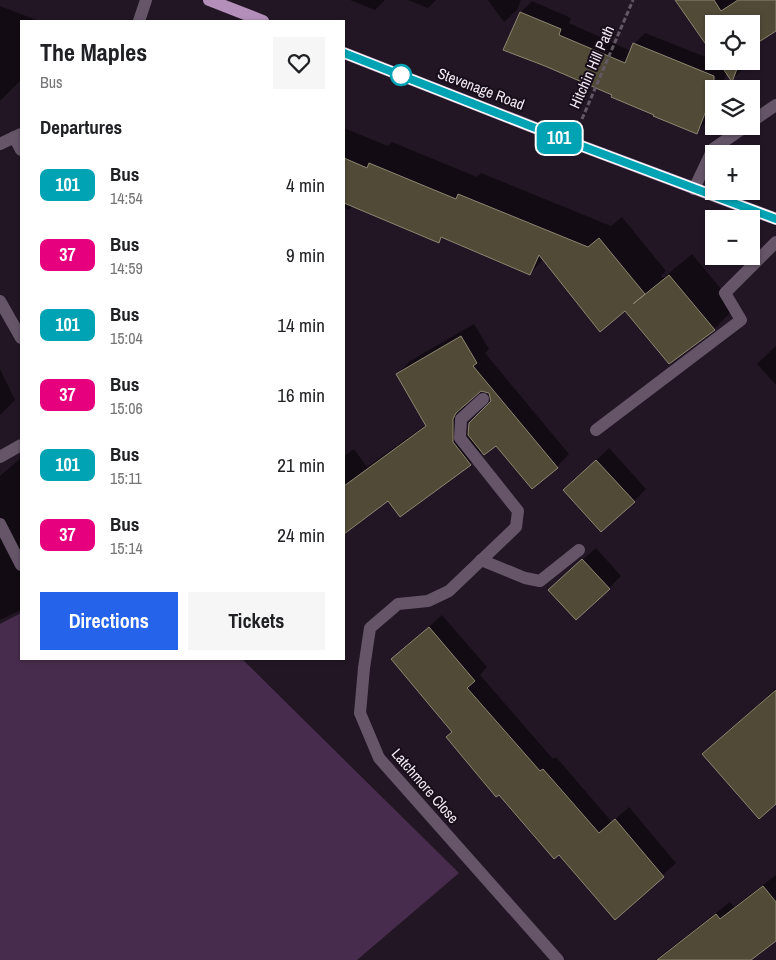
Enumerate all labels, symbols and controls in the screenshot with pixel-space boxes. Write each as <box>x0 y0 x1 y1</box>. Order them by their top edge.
map controls <box>705 15 760 265</box>
button: locate <box>705 15 760 70</box>
street label: Hitchin Hill Path <box>564 22 619 112</box>
text: The Maples <box>40 36 147 68</box>
button: heart <box>273 37 325 89</box>
street label: Stevenage Road <box>435 62 528 115</box>
unlabelled marker <box>390 64 412 86</box>
text: Bus <box>40 71 63 93</box>
button: layers <box>705 80 760 135</box>
text: Departures <box>40 114 122 140</box>
line badge: 101 <box>530 122 588 154</box>
text: 101 <box>547 125 571 150</box>
button: + <box>705 145 760 200</box>
text: Bus <box>110 161 139 187</box>
text: 101 <box>55 172 80 197</box>
text: 4 min <box>286 172 325 198</box>
text: 14:54 <box>110 187 143 209</box>
button: − <box>705 210 760 265</box>
text: Bus <box>110 231 139 257</box>
text: 37 <box>59 242 76 267</box>
text: 9 min <box>286 242 325 268</box>
text: 14:59 <box>110 257 143 279</box>
text: Bus <box>110 301 139 327</box>
text: 101 <box>55 312 80 337</box>
text: 14 min <box>277 312 325 338</box>
text: 15:04 <box>110 327 143 349</box>
text: Bus <box>110 371 139 397</box>
text: 37 <box>59 382 76 407</box>
text: 16 min <box>277 382 325 408</box>
text: 15:06 <box>110 397 143 419</box>
text: Bus <box>110 441 139 467</box>
text: 101 <box>55 452 80 477</box>
text: 21 min <box>277 452 325 478</box>
text: 15:11 <box>110 467 142 489</box>
text: Bus <box>110 511 139 537</box>
text: 37 <box>59 522 76 547</box>
text: 24 min <box>277 522 325 548</box>
text: 15:14 <box>110 537 143 559</box>
button: Directions <box>40 592 178 650</box>
button: Tickets <box>188 592 325 650</box>
street label: Latchmore Close <box>387 744 464 828</box>

